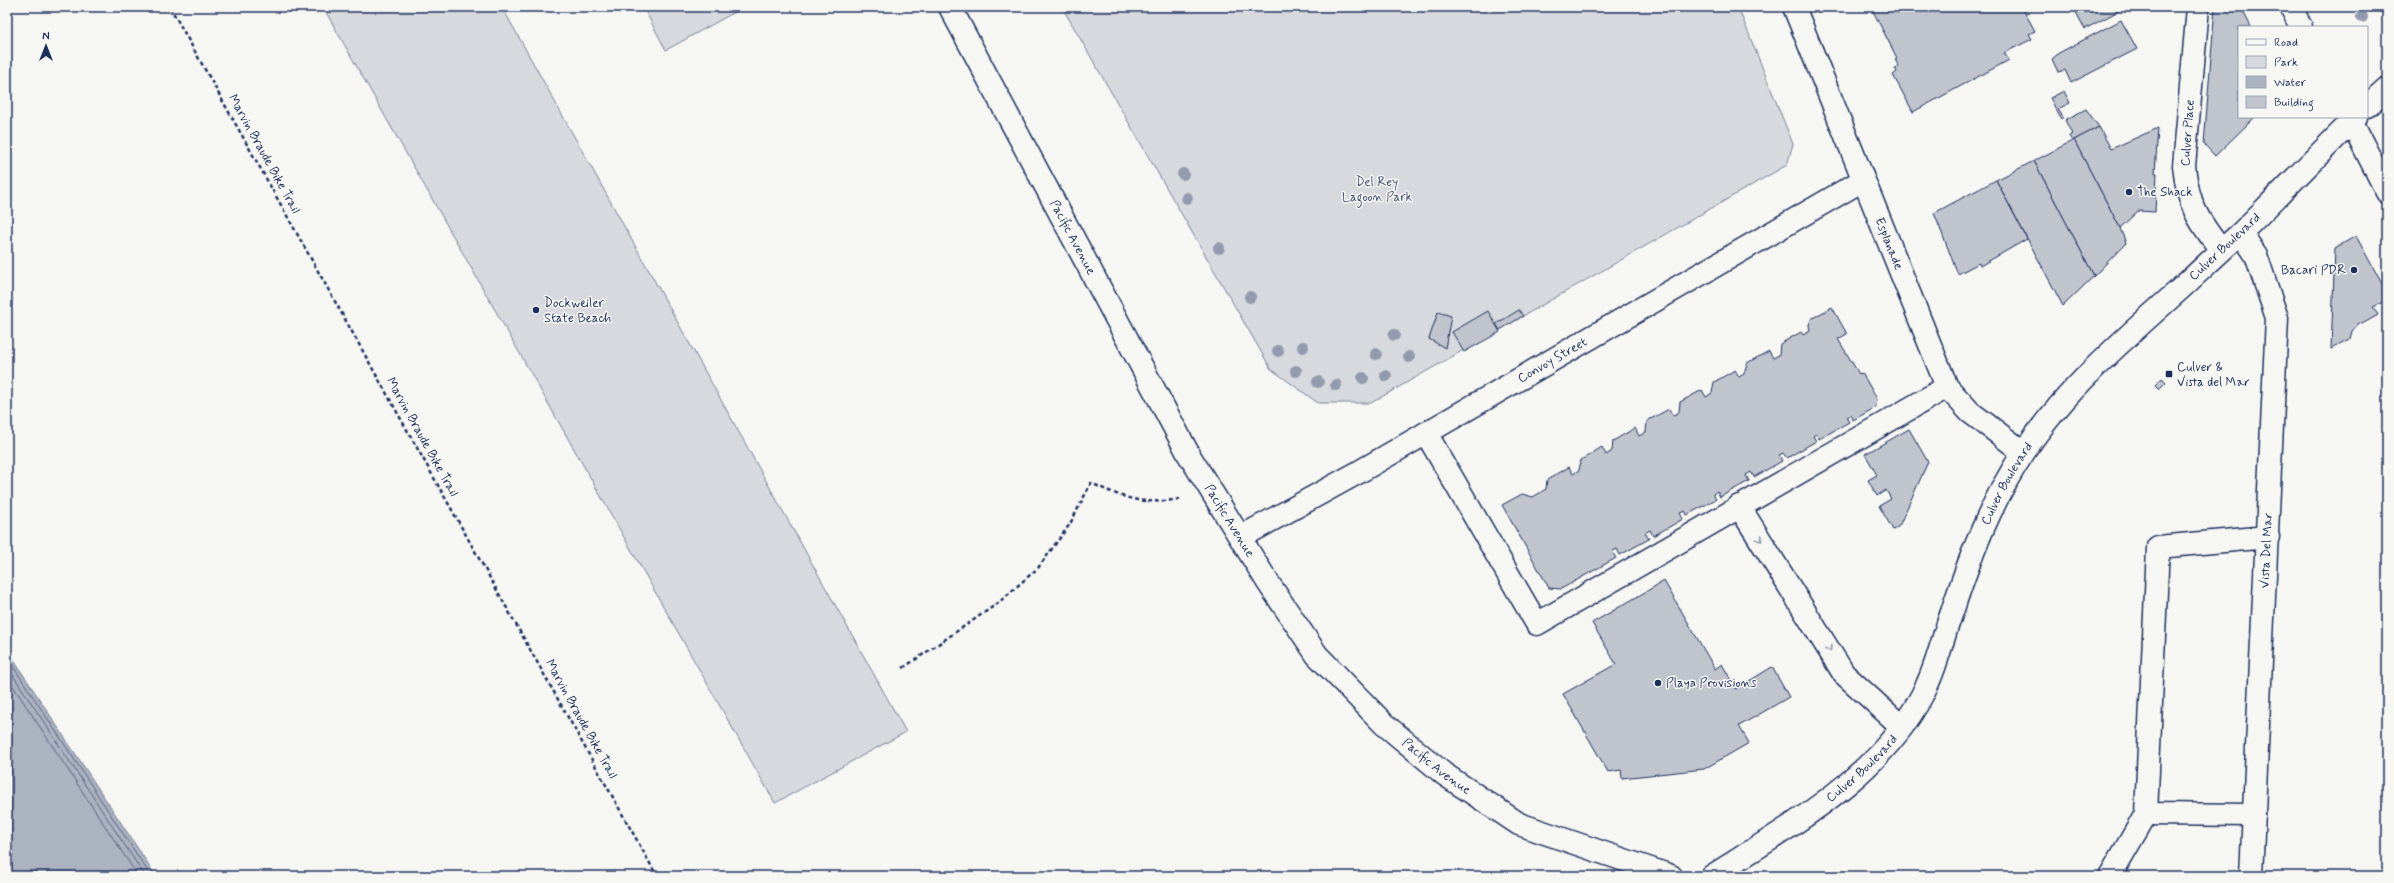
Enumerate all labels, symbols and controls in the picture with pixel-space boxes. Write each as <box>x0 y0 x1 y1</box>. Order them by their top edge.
north arrow <box>26 26 66 66</box>
legend <box>2238 26 2368 118</box>
text: N <box>42 30 50 44</box>
text: Road <box>2274 35 2298 51</box>
text: Park <box>2274 55 2298 71</box>
text: Water <box>2274 75 2306 91</box>
street label: Marvin Braude Bike Trail <box>224 91 304 217</box>
text: Building <box>2274 95 2314 112</box>
street label: Culver Place <box>2177 99 2199 167</box>
park label: Del Rey Lagoon Park <box>1342 174 1413 208</box>
place label: The Shack <box>2137 184 2193 201</box>
marker: The Shack <box>2124 187 2134 197</box>
street label: Pacific Avenue <box>1046 197 1100 278</box>
street label: Culver Boulevard <box>2186 209 2264 285</box>
street label: Esplanade <box>1871 215 1907 272</box>
place label: Bacari PDR <box>2281 262 2346 279</box>
marker: Bacari PDR <box>2349 265 2359 275</box>
place label: Dockweiler State Beach <box>544 295 612 327</box>
marker: Dockweiler State Beach <box>531 305 541 315</box>
street label: Convoy Street <box>1514 333 1590 387</box>
place label: Culver & Vista del Mar <box>2177 359 2250 391</box>
marker: Culver & Vista del Mar <box>2164 369 2174 379</box>
street label: Marvin Braude Bike Trail <box>382 374 462 500</box>
street label: Culver Boulevard <box>1977 439 2037 528</box>
street label: Pacific Avenue <box>1201 481 1259 560</box>
street label: Vista Del Mar <box>2256 512 2276 589</box>
one-way arrow <box>1755 535 1763 542</box>
one-way arrow <box>1824 645 1831 652</box>
street label: Marvin Braude Bike Trail <box>541 656 621 782</box>
place label: Playa Provisions <box>1666 675 1757 692</box>
marker: Playa Provisions <box>1653 678 1663 688</box>
street label: Culver Boulevard <box>1823 731 1901 806</box>
street label: Pacific Avenue <box>1399 734 1474 798</box>

